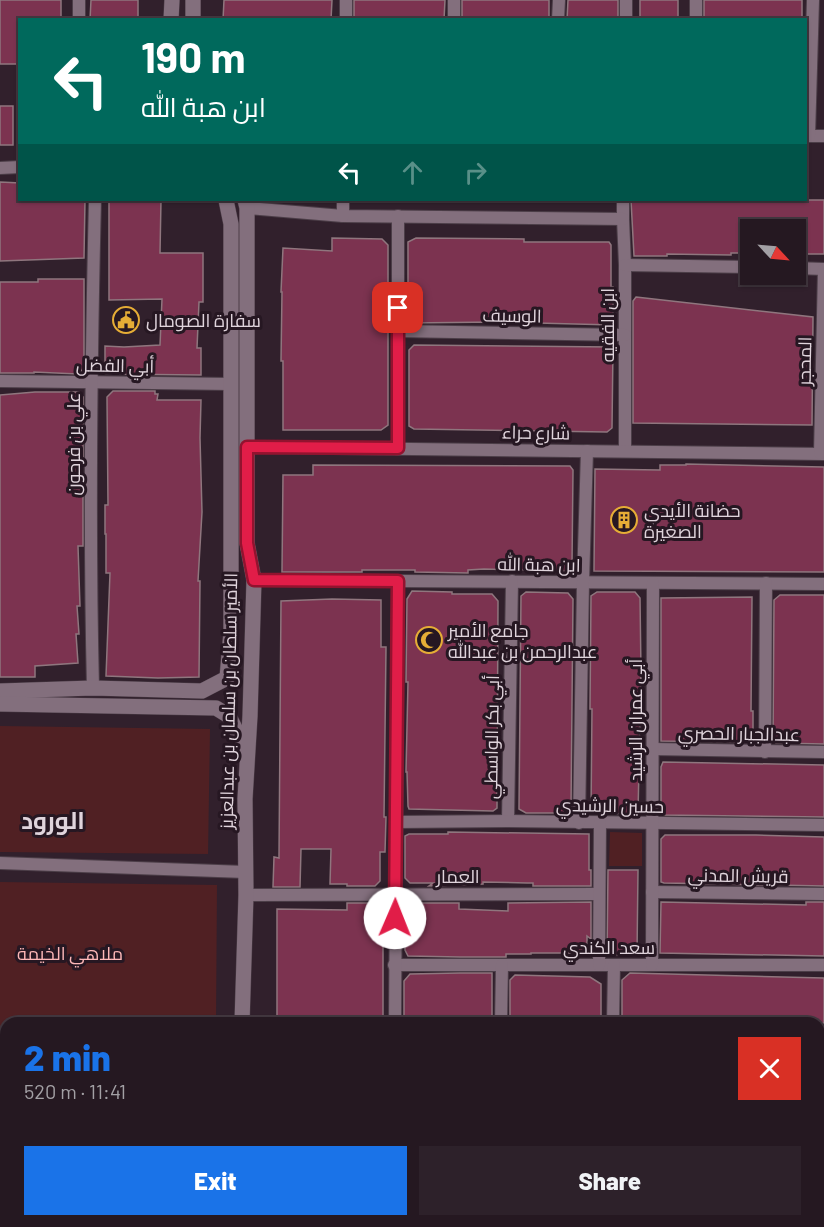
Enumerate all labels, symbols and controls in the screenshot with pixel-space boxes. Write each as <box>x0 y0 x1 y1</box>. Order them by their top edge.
text: 190 m <box>141 31 246 81</box>
icon: left <box>42 42 120 120</box>
text: ابن هبة الله <box>141 90 266 122</box>
icon: left <box>333 156 366 189</box>
icon: ahead <box>396 156 429 189</box>
icon: right <box>459 156 492 189</box>
north arrow <box>740 219 806 285</box>
map controls <box>740 219 806 285</box>
pin <box>372 282 423 333</box>
street label: ابن الفقيه <box>596 288 619 362</box>
icon: arrive <box>381 291 414 324</box>
street label: الوسيف <box>482 303 542 328</box>
public building icon: سفارة الصومال <box>111 305 141 335</box>
place label: سفارة الصومال <box>146 309 261 332</box>
street label: المحجر <box>793 336 816 387</box>
street label: أبي الفضل <box>76 353 155 381</box>
street label: علي بن فرحون <box>62 393 88 495</box>
street label: شارع حراء <box>502 420 570 446</box>
place label: حضانة الأيدي الصغيرة <box>644 499 740 543</box>
building icon: حضانة الأيدي الصغيرة <box>609 505 639 535</box>
street label: ابن هبة الله <box>497 552 581 577</box>
street label: الأمير سلطان بن سلمان بن عبدالعزيز <box>215 573 242 830</box>
place label: جامع الأمير عبدالرحمن بن عبدالله <box>447 619 597 663</box>
mosque icon: جامع الأمير عبدالرحمن بن عبدالله <box>414 625 444 655</box>
street label: أبي عمران الرشيد <box>624 658 650 781</box>
street label: أبي بكر الواسطي <box>479 675 507 799</box>
street label: عبدالجبار الحصري <box>678 721 800 749</box>
street label: حسين الرشيدي <box>556 793 664 821</box>
district label: الورود <box>21 805 85 835</box>
street label: قريش المدني <box>687 863 789 891</box>
street label: العمار <box>435 865 480 888</box>
position arrow <box>363 886 427 950</box>
street label: سعد الكندي <box>563 936 655 962</box>
park label: ملاهي الخيمة <box>17 942 123 968</box>
text: 2 min <box>24 1035 111 1078</box>
button: close <box>738 1037 801 1100</box>
text: 520 m · 11:41 <box>24 1079 126 1103</box>
button: Exit <box>24 1146 407 1215</box>
button: Share <box>419 1146 801 1215</box>

